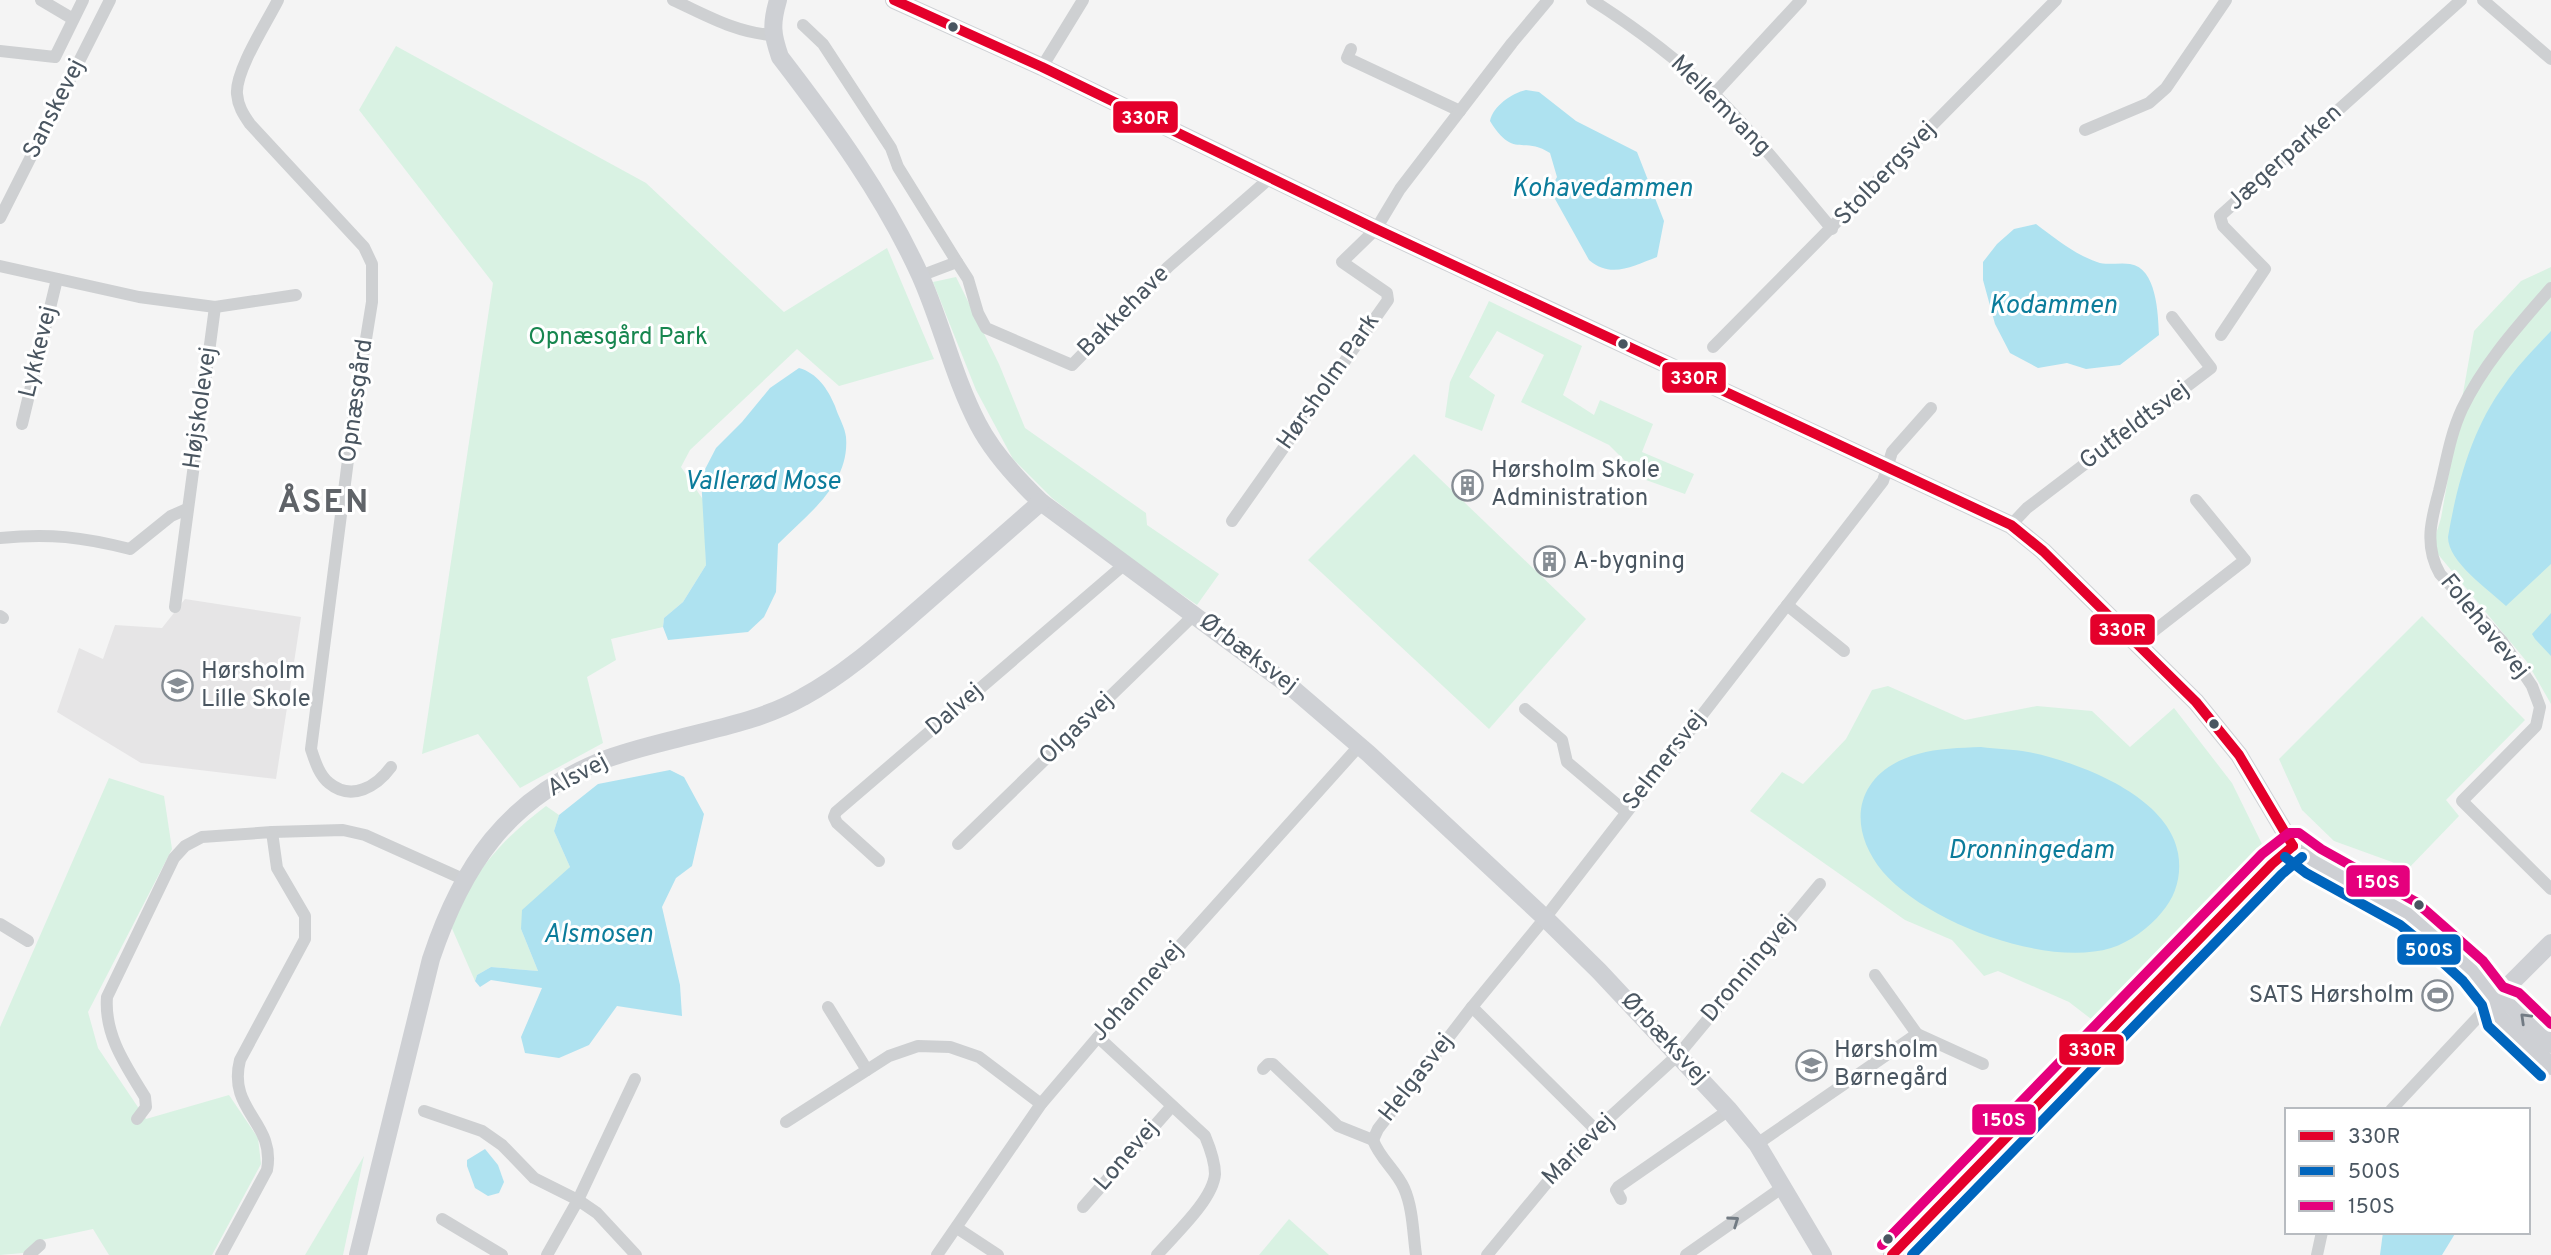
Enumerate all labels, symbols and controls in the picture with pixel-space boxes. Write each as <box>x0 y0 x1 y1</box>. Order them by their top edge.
unlabelled marker <box>946 20 960 34</box>
street label: Mellemvang <box>1663 49 1777 163</box>
street label: Sanskevej <box>17 54 93 164</box>
street label: Jægerparken <box>2221 98 2349 218</box>
line badge: 330R <box>1112 100 1179 134</box>
text: 330R <box>1121 107 1169 131</box>
street label: Stolbergsvej <box>1829 115 1943 233</box>
water label: Kohavedammen <box>1512 173 1692 206</box>
street label: Bakkehave <box>1072 260 1176 364</box>
water label: Kodammen <box>1989 290 2117 323</box>
street label: Lykkevej <box>13 303 65 401</box>
street label: Hørsholm Park <box>1271 308 1387 456</box>
park label: Opnæsgård Park <box>528 323 708 353</box>
street label: Opnæsgård <box>333 337 381 465</box>
unlabelled marker <box>1616 337 1630 351</box>
street label: Højskolevej <box>178 345 224 471</box>
line badge: 330R <box>1661 361 1727 394</box>
text: 330R <box>1670 367 1718 391</box>
street label: Gutfeldtsvej <box>2074 375 2196 477</box>
place label: Hørsholm Skole Administration <box>1491 456 1660 514</box>
water label: Vallerød Mose <box>684 466 841 499</box>
building icon: Hørsholm Skole Administration <box>1451 468 1485 502</box>
district label: ÅSEN <box>278 483 370 524</box>
building icon: A-bygning <box>1533 545 1567 579</box>
place label: A-bygning <box>1573 547 1685 577</box>
street label: Folehavevej <box>2433 569 2535 685</box>
street label: Ørbæksvej <box>1193 607 1303 701</box>
line badge: 330R <box>2089 613 2156 646</box>
text: 330R <box>2098 619 2146 643</box>
place label: Hørsholm Lille Skole <box>201 657 311 715</box>
school or university icon: Hørsholm Lille Skole <box>161 669 195 703</box>
street label: Dalvej <box>920 677 990 743</box>
street label: Olgasvej <box>1033 686 1121 772</box>
street label: Selmersvej <box>1617 705 1713 817</box>
unlabelled marker <box>2207 717 2221 731</box>
street label: Alsvej <box>542 748 614 804</box>
water label: Dronningedam <box>1948 835 2115 868</box>
line badge: 150S <box>2345 864 2411 898</box>
text: 150S <box>2356 871 2400 895</box>
unlabelled marker <box>2412 898 2426 912</box>
street label: Dronningvej <box>1695 909 1803 1029</box>
water label: Alsmosen <box>543 919 653 952</box>
line badge: 500S <box>2396 933 2462 966</box>
street label: Johannevej <box>1085 936 1191 1048</box>
text: 500S <box>2405 939 2453 963</box>
sports icon: SATS Hørsholm <box>2420 979 2454 1013</box>
place label: SATS Hørsholm <box>2249 981 2414 1011</box>
street label: Ørbæksvej <box>1614 987 1714 1091</box>
one-way arrow <box>2520 1014 2533 1027</box>
street label: Helgasvej <box>1373 1028 1461 1128</box>
line badge: 330R <box>2058 1033 2125 1066</box>
place label: Hørsholm Børnegård <box>1834 1036 1948 1094</box>
text: 330R <box>2068 1039 2116 1063</box>
school or university icon: Hørsholm Børnegård <box>1794 1048 1828 1082</box>
line badge: 150S <box>1971 1103 2037 1136</box>
street label: Marievej <box>1536 1107 1622 1193</box>
legend <box>2285 1108 2530 1234</box>
text: 150S <box>1982 1109 2026 1133</box>
street label: Lonevej <box>1088 1114 1166 1198</box>
text: 330R <box>2348 1124 2401 1151</box>
text: 500S <box>2348 1159 2400 1186</box>
text: 150S <box>2348 1194 2395 1221</box>
one-way arrow <box>1726 1217 1739 1229</box>
unlabelled marker <box>1881 1232 1895 1246</box>

